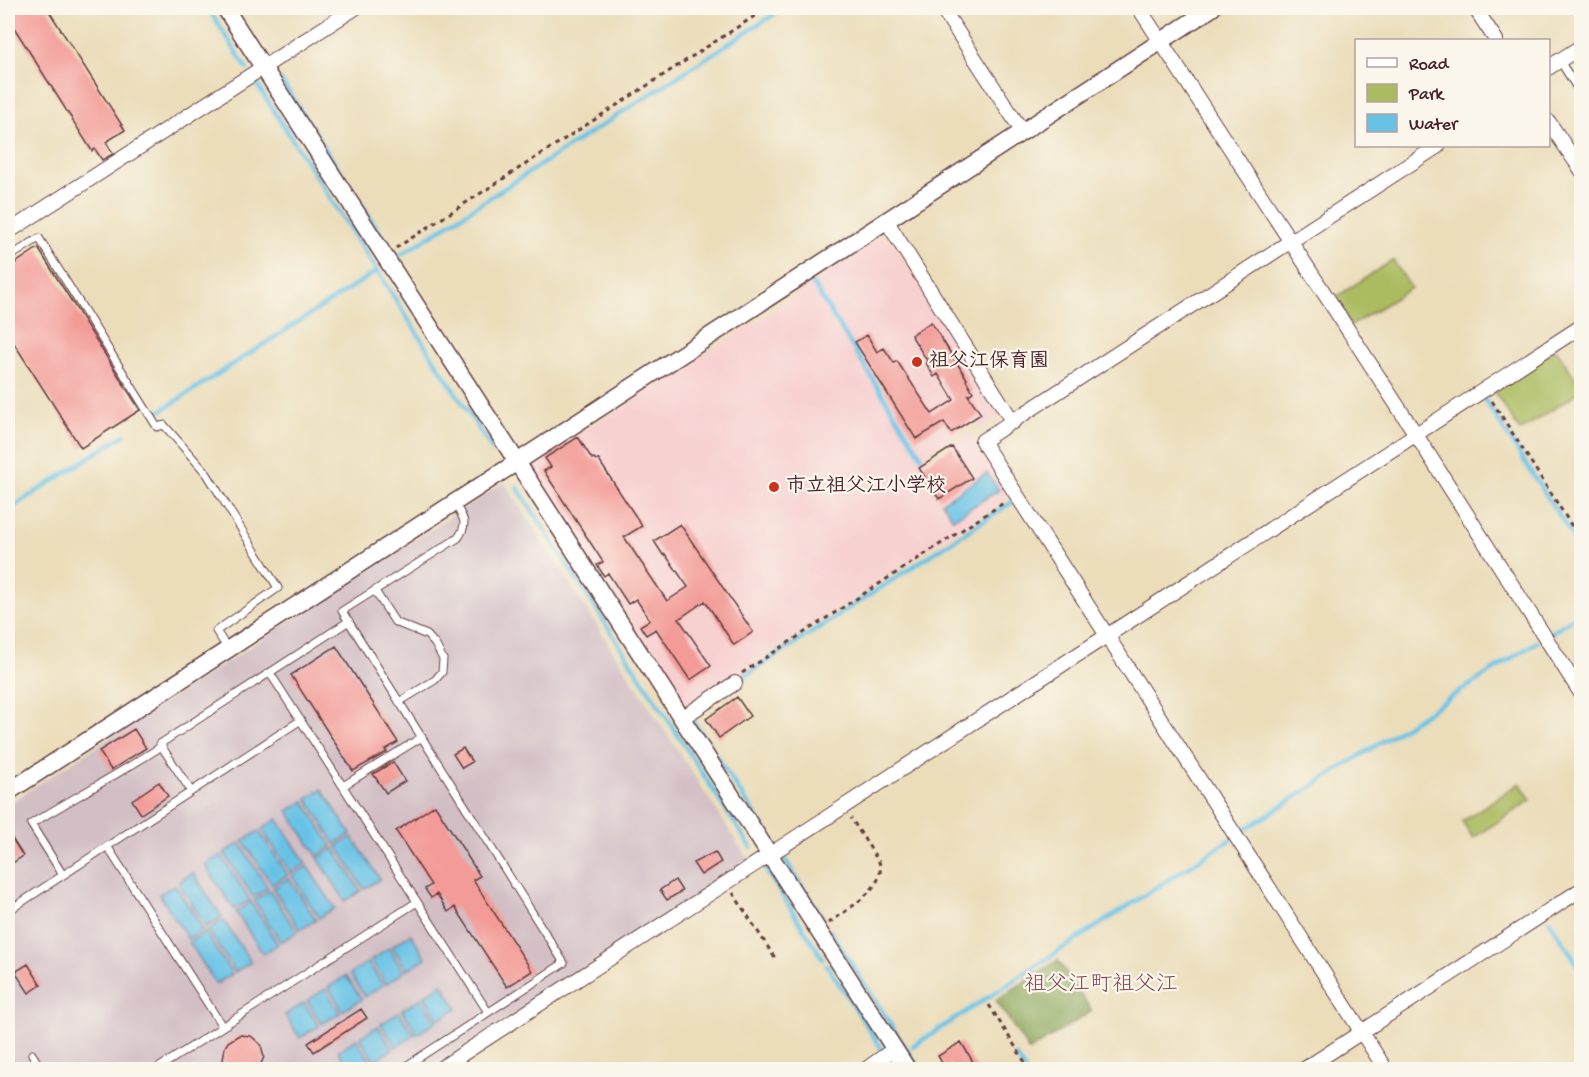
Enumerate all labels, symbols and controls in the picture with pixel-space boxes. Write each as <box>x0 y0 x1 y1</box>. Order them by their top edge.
legend <box>1355 39 1550 147</box>
text: Road <box>1409 55 1450 76</box>
text: Park <box>1408 85 1445 106</box>
text: Water <box>1409 115 1459 136</box>
place label: 祖父江保育園 <box>929 349 1049 374</box>
marker: 祖父江保育園 <box>910 355 924 369</box>
place label: 市立祖父江小学校 <box>786 474 946 499</box>
marker: 市立祖父江小学校 <box>767 480 781 494</box>
district label: 祖父江町祖父江 <box>1024 972 1178 999</box>

